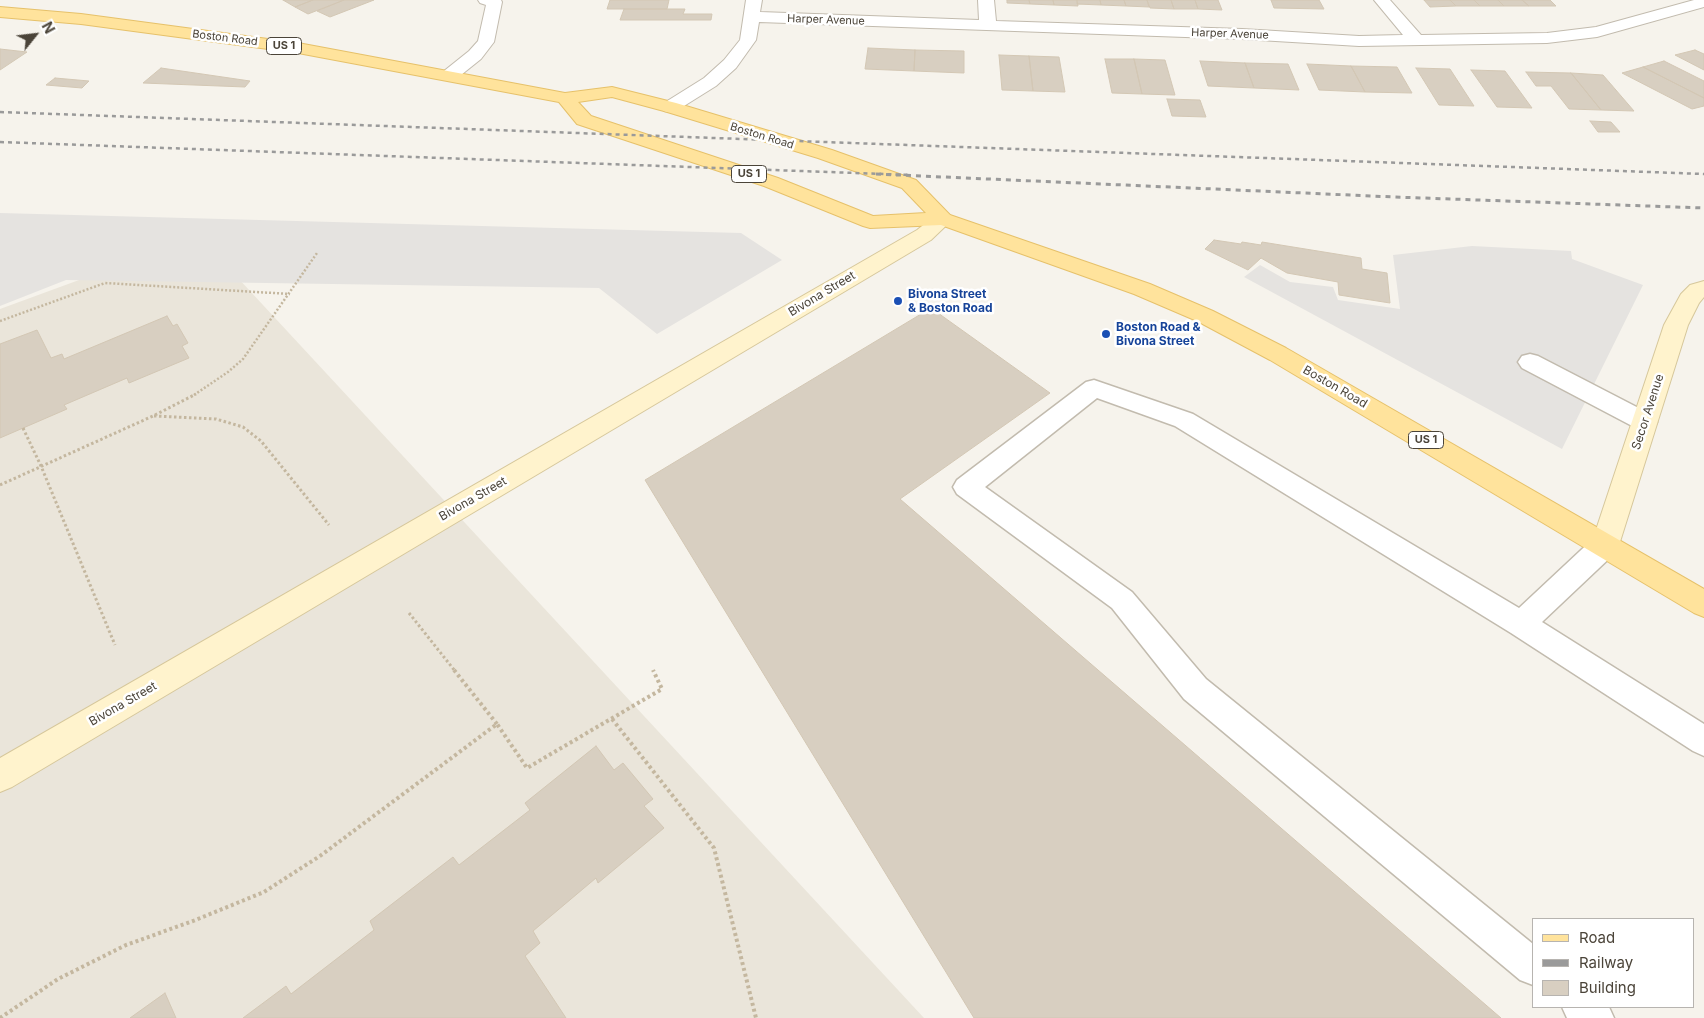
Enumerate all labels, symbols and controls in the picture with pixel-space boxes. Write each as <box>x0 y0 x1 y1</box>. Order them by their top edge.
north arrow <box>10 10 60 60</box>
street label: Harper Avenue <box>787 12 865 28</box>
text: N <box>39 19 59 36</box>
street label: Harper Avenue <box>1191 26 1269 42</box>
street label: Boston Road <box>192 27 258 49</box>
road number: US 1 <box>266 37 302 54</box>
street label: Boston Road <box>729 120 795 152</box>
road number: US 1 <box>732 165 766 182</box>
street label: Bivona Street <box>786 268 858 320</box>
place label: Bivona Street & Boston Road <box>908 287 993 315</box>
marker: Bivona Street & Boston Road <box>892 295 904 307</box>
place label: Boston Road & Bivona Street <box>1116 320 1201 348</box>
marker: Boston Road & Bivona Street <box>1100 328 1112 340</box>
street label: Boston Road <box>1300 363 1370 411</box>
street label: Secor Avenue <box>1629 372 1667 452</box>
road number: US 1 <box>1408 432 1444 448</box>
street label: Bivona Street <box>437 474 509 524</box>
street label: Bivona Street <box>87 679 159 729</box>
legend <box>1532 918 1694 1008</box>
text: Road <box>1579 928 1615 947</box>
text: Railway <box>1579 953 1633 972</box>
text: Building <box>1579 978 1636 997</box>

